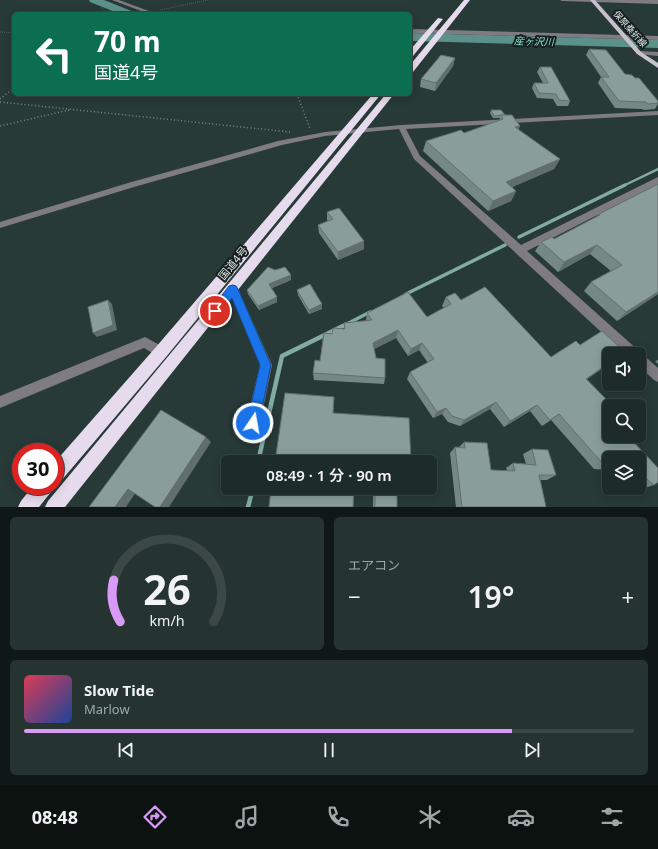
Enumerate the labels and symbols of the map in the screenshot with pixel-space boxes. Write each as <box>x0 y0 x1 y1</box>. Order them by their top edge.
street label: 保原桑折線 <box>610 8 651 50</box>
water label: 産ヶ沢川 <box>514 33 555 49</box>
street label: 国道4号 <box>214 243 251 283</box>
pin <box>198 294 232 328</box>
position arrow <box>232 402 274 444</box>
speed limit sign: 30 <box>12 443 64 495</box>

